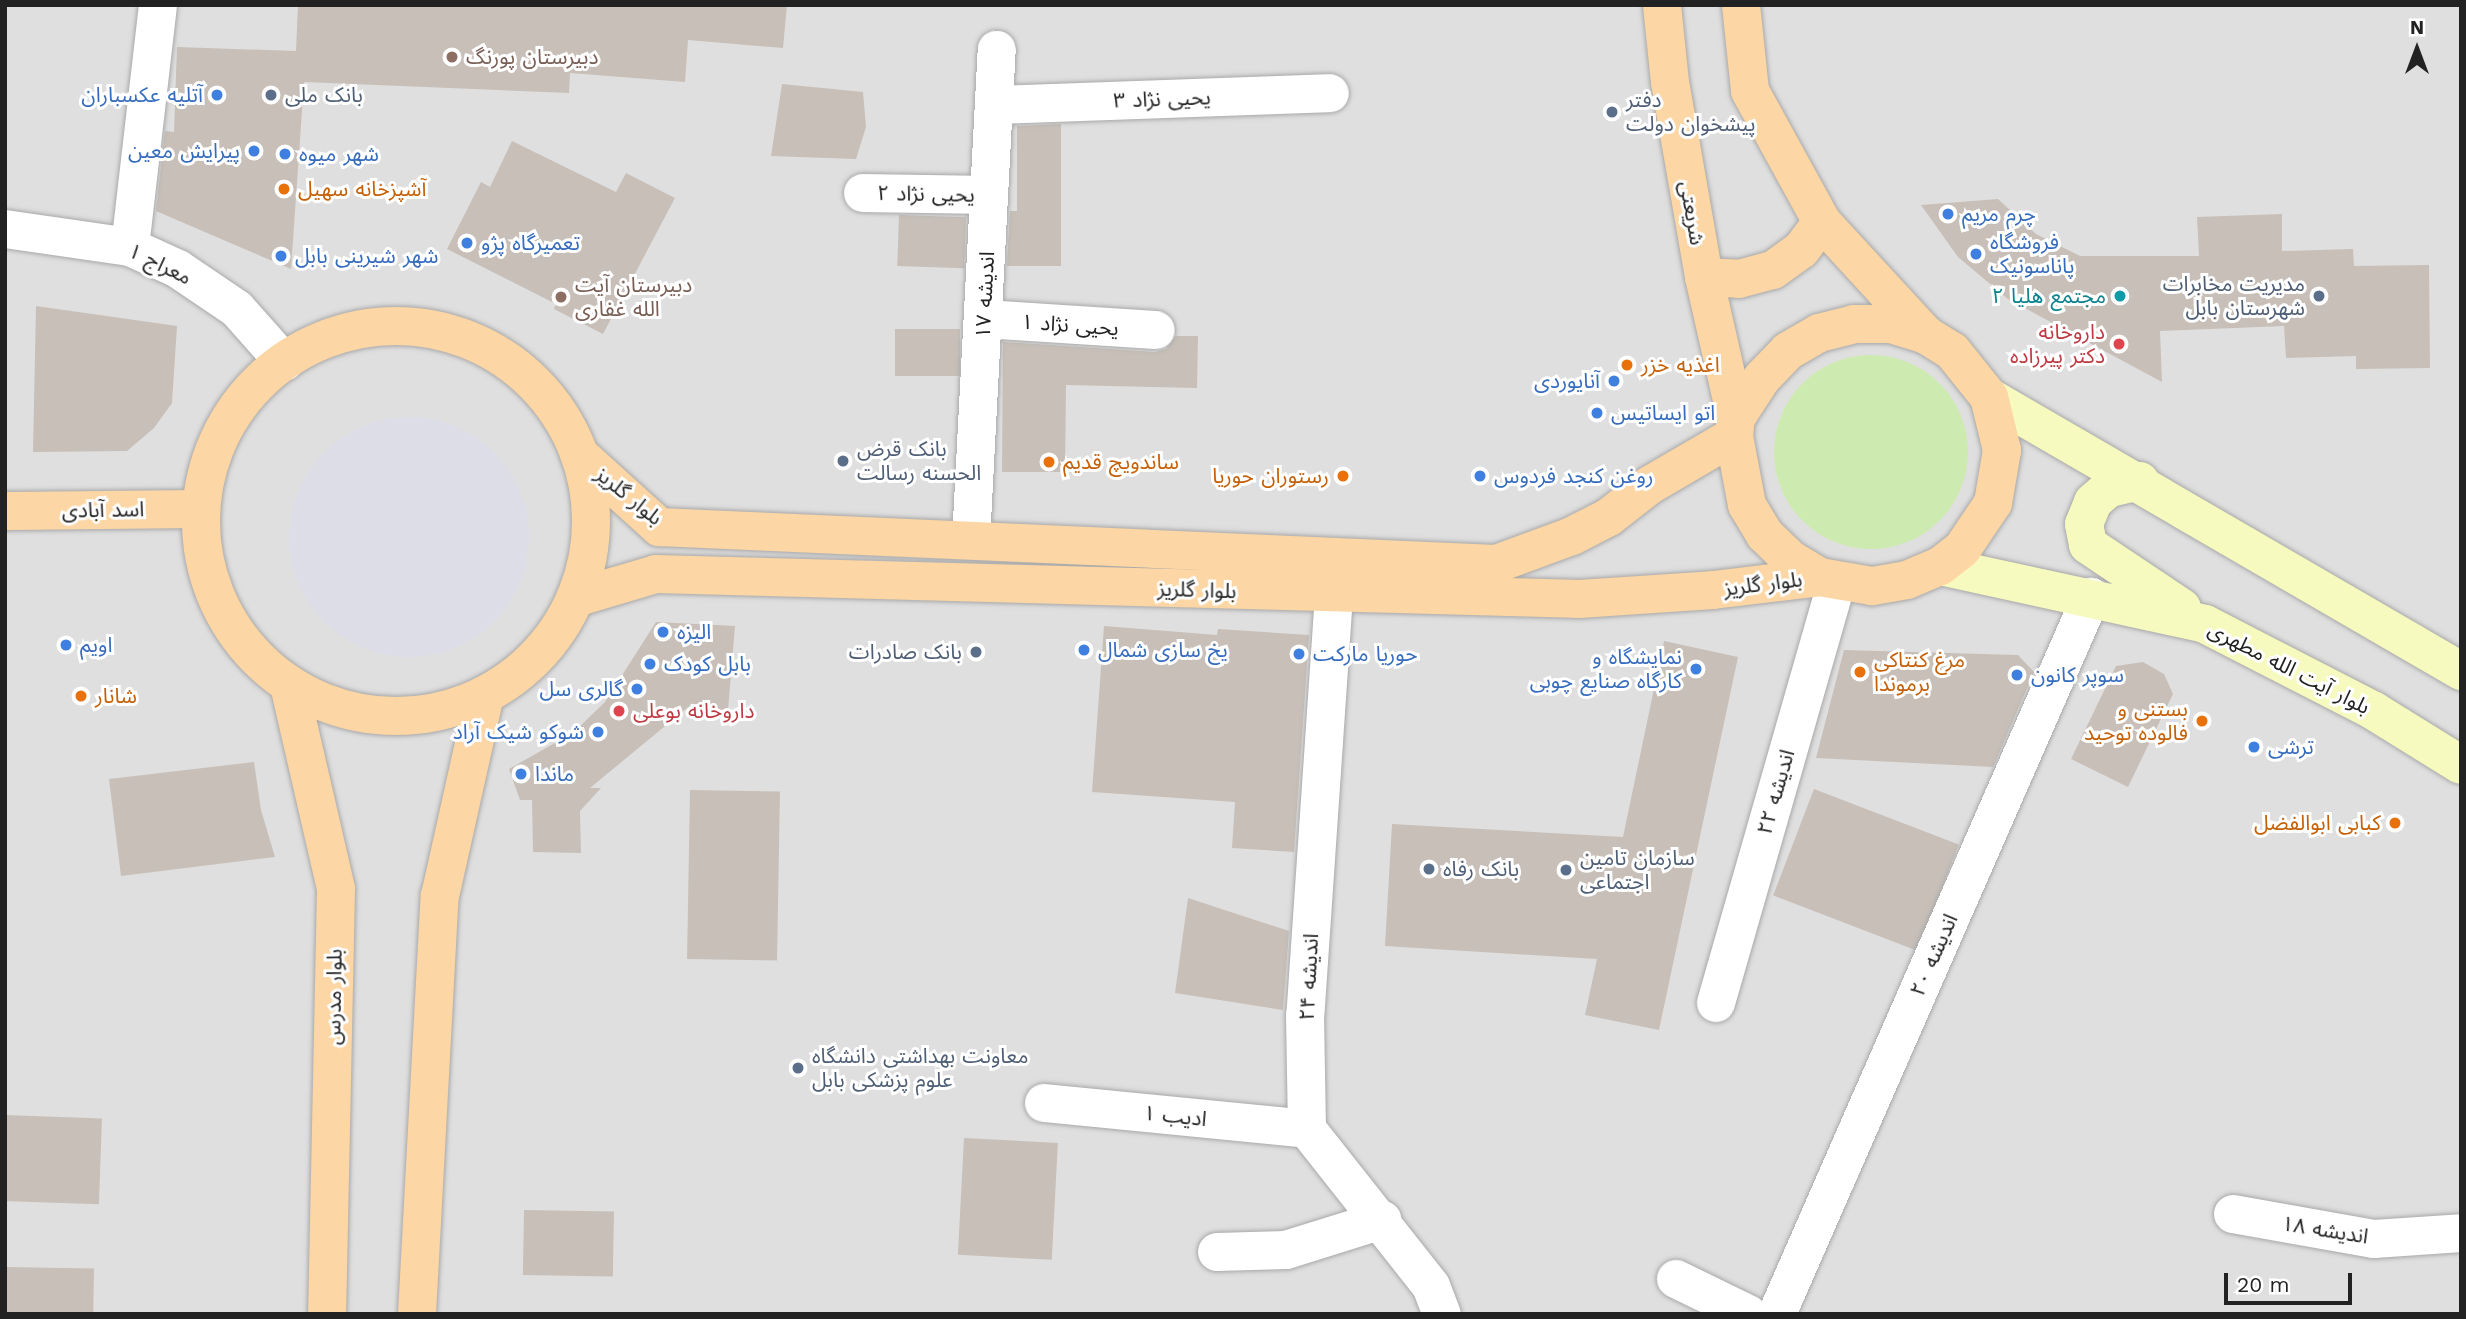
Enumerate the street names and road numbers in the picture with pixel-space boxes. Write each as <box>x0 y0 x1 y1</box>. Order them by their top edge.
street label: یحیی نژاد ۳ <box>1113 85 1211 113</box>
street label: شریعتی <box>1674 179 1710 247</box>
street label: یحیی نژاد ۲ <box>877 181 975 207</box>
street label: معراج ۱ <box>124 238 196 290</box>
street label: اندیشه ۱۷ <box>970 251 1000 339</box>
street label: یحیی نژاد ۱ <box>1020 309 1120 341</box>
street label: بلوار گلریز <box>590 461 668 531</box>
street label: اسد آبادی <box>62 497 144 523</box>
street label: بلوار گلریز <box>1722 567 1804 601</box>
street label: بلوار گلریز <box>1157 576 1237 604</box>
street label: بلوار آیت الله مطهری <box>2204 616 2374 720</box>
street label: اندیشه ۲۲ <box>1752 747 1800 837</box>
street label: اندیشه ۲۰ <box>1905 910 1963 1000</box>
street label: اندیشه ۲۴ <box>1294 933 1324 1021</box>
street label: بلوار مدرس <box>321 949 347 1045</box>
street label: ادیب ۱ <box>1142 1100 1208 1132</box>
street label: اندیشه ۱۸ <box>2280 1211 2370 1249</box>

